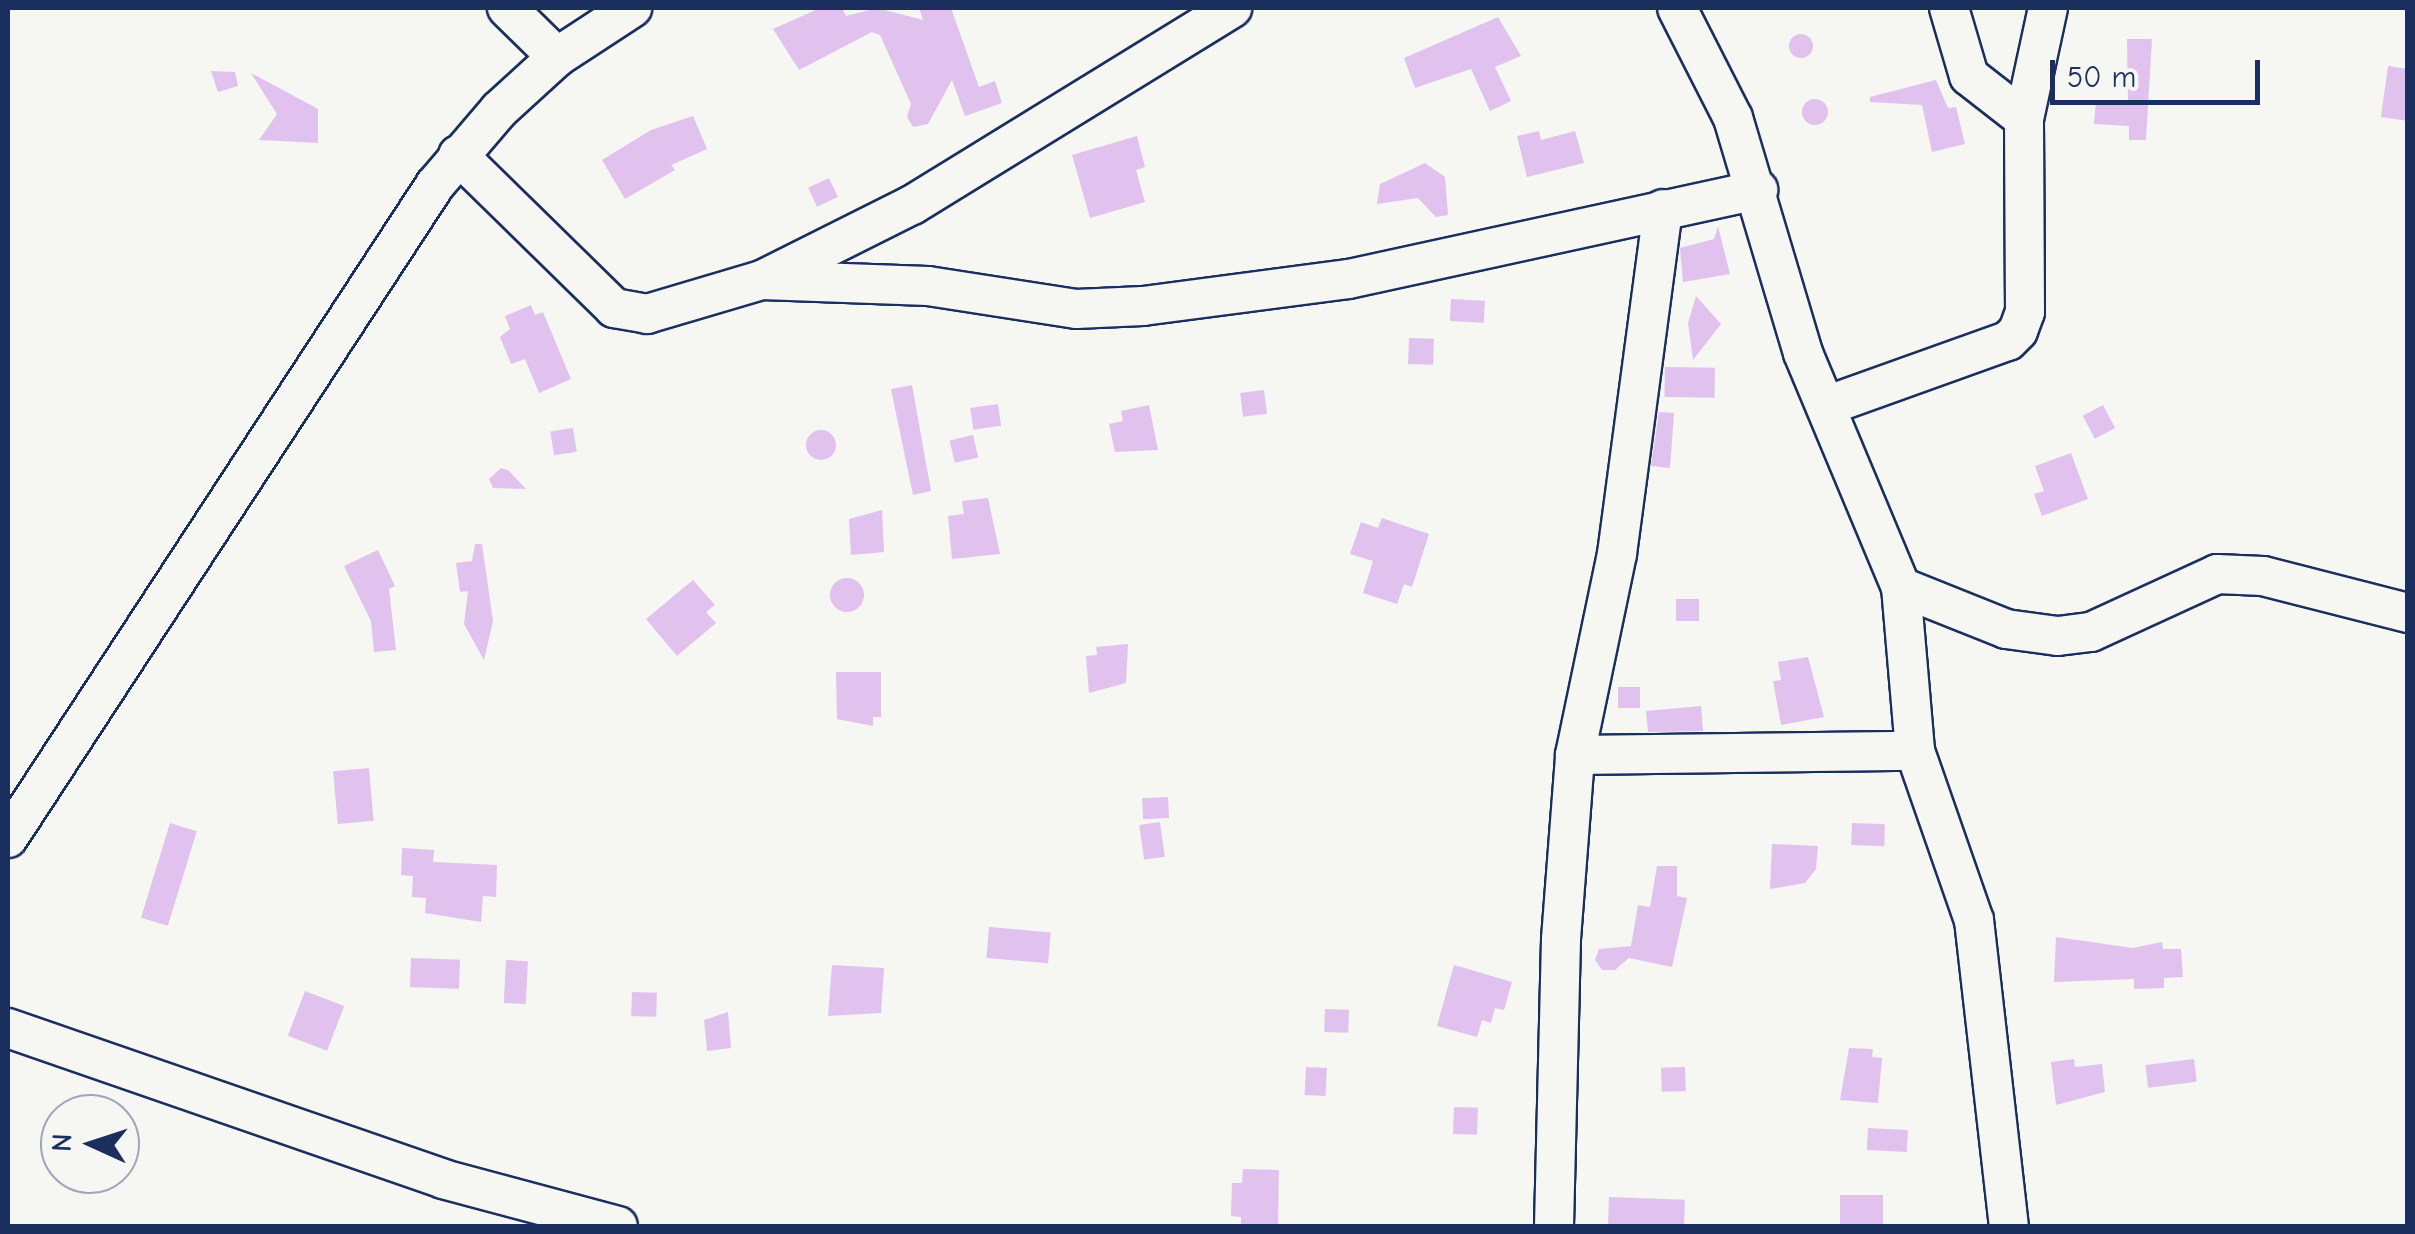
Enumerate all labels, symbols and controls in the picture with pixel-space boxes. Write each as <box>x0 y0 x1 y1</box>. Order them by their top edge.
scale bar <box>2055 40 2265 102</box>
text: 50 m <box>2067 60 2136 95</box>
north arrow <box>40 1094 140 1194</box>
text: N <box>46 1133 78 1153</box>

